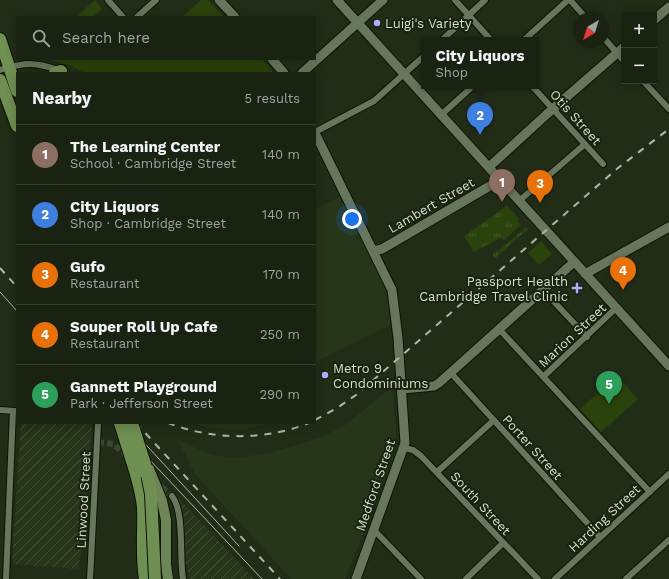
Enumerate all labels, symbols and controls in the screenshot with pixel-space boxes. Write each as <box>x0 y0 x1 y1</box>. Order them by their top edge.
north arrow <box>573 12 609 48</box>
map controls <box>621 12 657 84</box>
button: + <box>621 12 657 48</box>
search box <box>16 16 316 60</box>
place label: Luigi's Variety <box>385 16 472 31</box>
marker: Luigi's Variety <box>372 18 382 28</box>
icon: search <box>30 27 52 49</box>
text: Search here <box>62 29 150 47</box>
popup <box>421 37 539 89</box>
text: City Liquors <box>436 47 524 65</box>
button: − <box>621 48 657 84</box>
text: Shop <box>436 65 468 80</box>
street label: Otis Street <box>547 87 605 148</box>
text: Nearby <box>32 88 91 108</box>
text: 5 results <box>245 91 300 106</box>
pin: 2 <box>467 102 493 135</box>
text: The Learning Center <box>70 138 220 156</box>
text: 1 <box>42 147 48 162</box>
text: 140 m <box>262 147 300 162</box>
text: School · Cambridge Street <box>70 156 236 171</box>
pin: 1 <box>489 169 515 202</box>
pin: 3 <box>527 170 553 203</box>
street label: Lambert Street <box>385 174 478 236</box>
text: City Liquors <box>70 198 159 216</box>
text: 2 <box>41 207 49 222</box>
text: 140 m <box>262 207 300 222</box>
your location <box>342 209 362 229</box>
text: Shop · Cambridge Street <box>70 216 226 231</box>
pin: 4 <box>610 257 636 290</box>
text: Gufo <box>70 258 105 276</box>
text: 3 <box>41 267 49 282</box>
text: 170 m <box>263 267 300 282</box>
place label: Passport Health Cambridge Travel Clinic <box>419 274 568 304</box>
text: Restaurant <box>70 276 140 291</box>
marker: Passport Health Cambridge Travel Clinic <box>571 282 583 294</box>
street label: Marion Street <box>536 300 610 370</box>
text: Souper Roll Up Cafe <box>70 318 218 336</box>
text: 4 <box>41 327 49 342</box>
text: 250 m <box>260 327 300 342</box>
text: Restaurant <box>70 336 140 351</box>
place label: Metro 9 Condominiums <box>333 361 428 391</box>
marker: Metro 9 Condominiums <box>320 370 330 380</box>
pin: 5 <box>596 371 622 404</box>
text: Gannett Playground <box>70 378 217 396</box>
text: 5 <box>41 387 49 402</box>
text: 290 m <box>259 387 300 402</box>
text: Park · Jefferson Street <box>70 396 213 411</box>
street label: Porter Street <box>500 412 566 483</box>
street label: Medford Street <box>353 437 398 533</box>
street label: Linwood Street <box>73 451 94 549</box>
street label: South Street <box>447 469 514 539</box>
street label: Harding Street <box>566 481 644 555</box>

